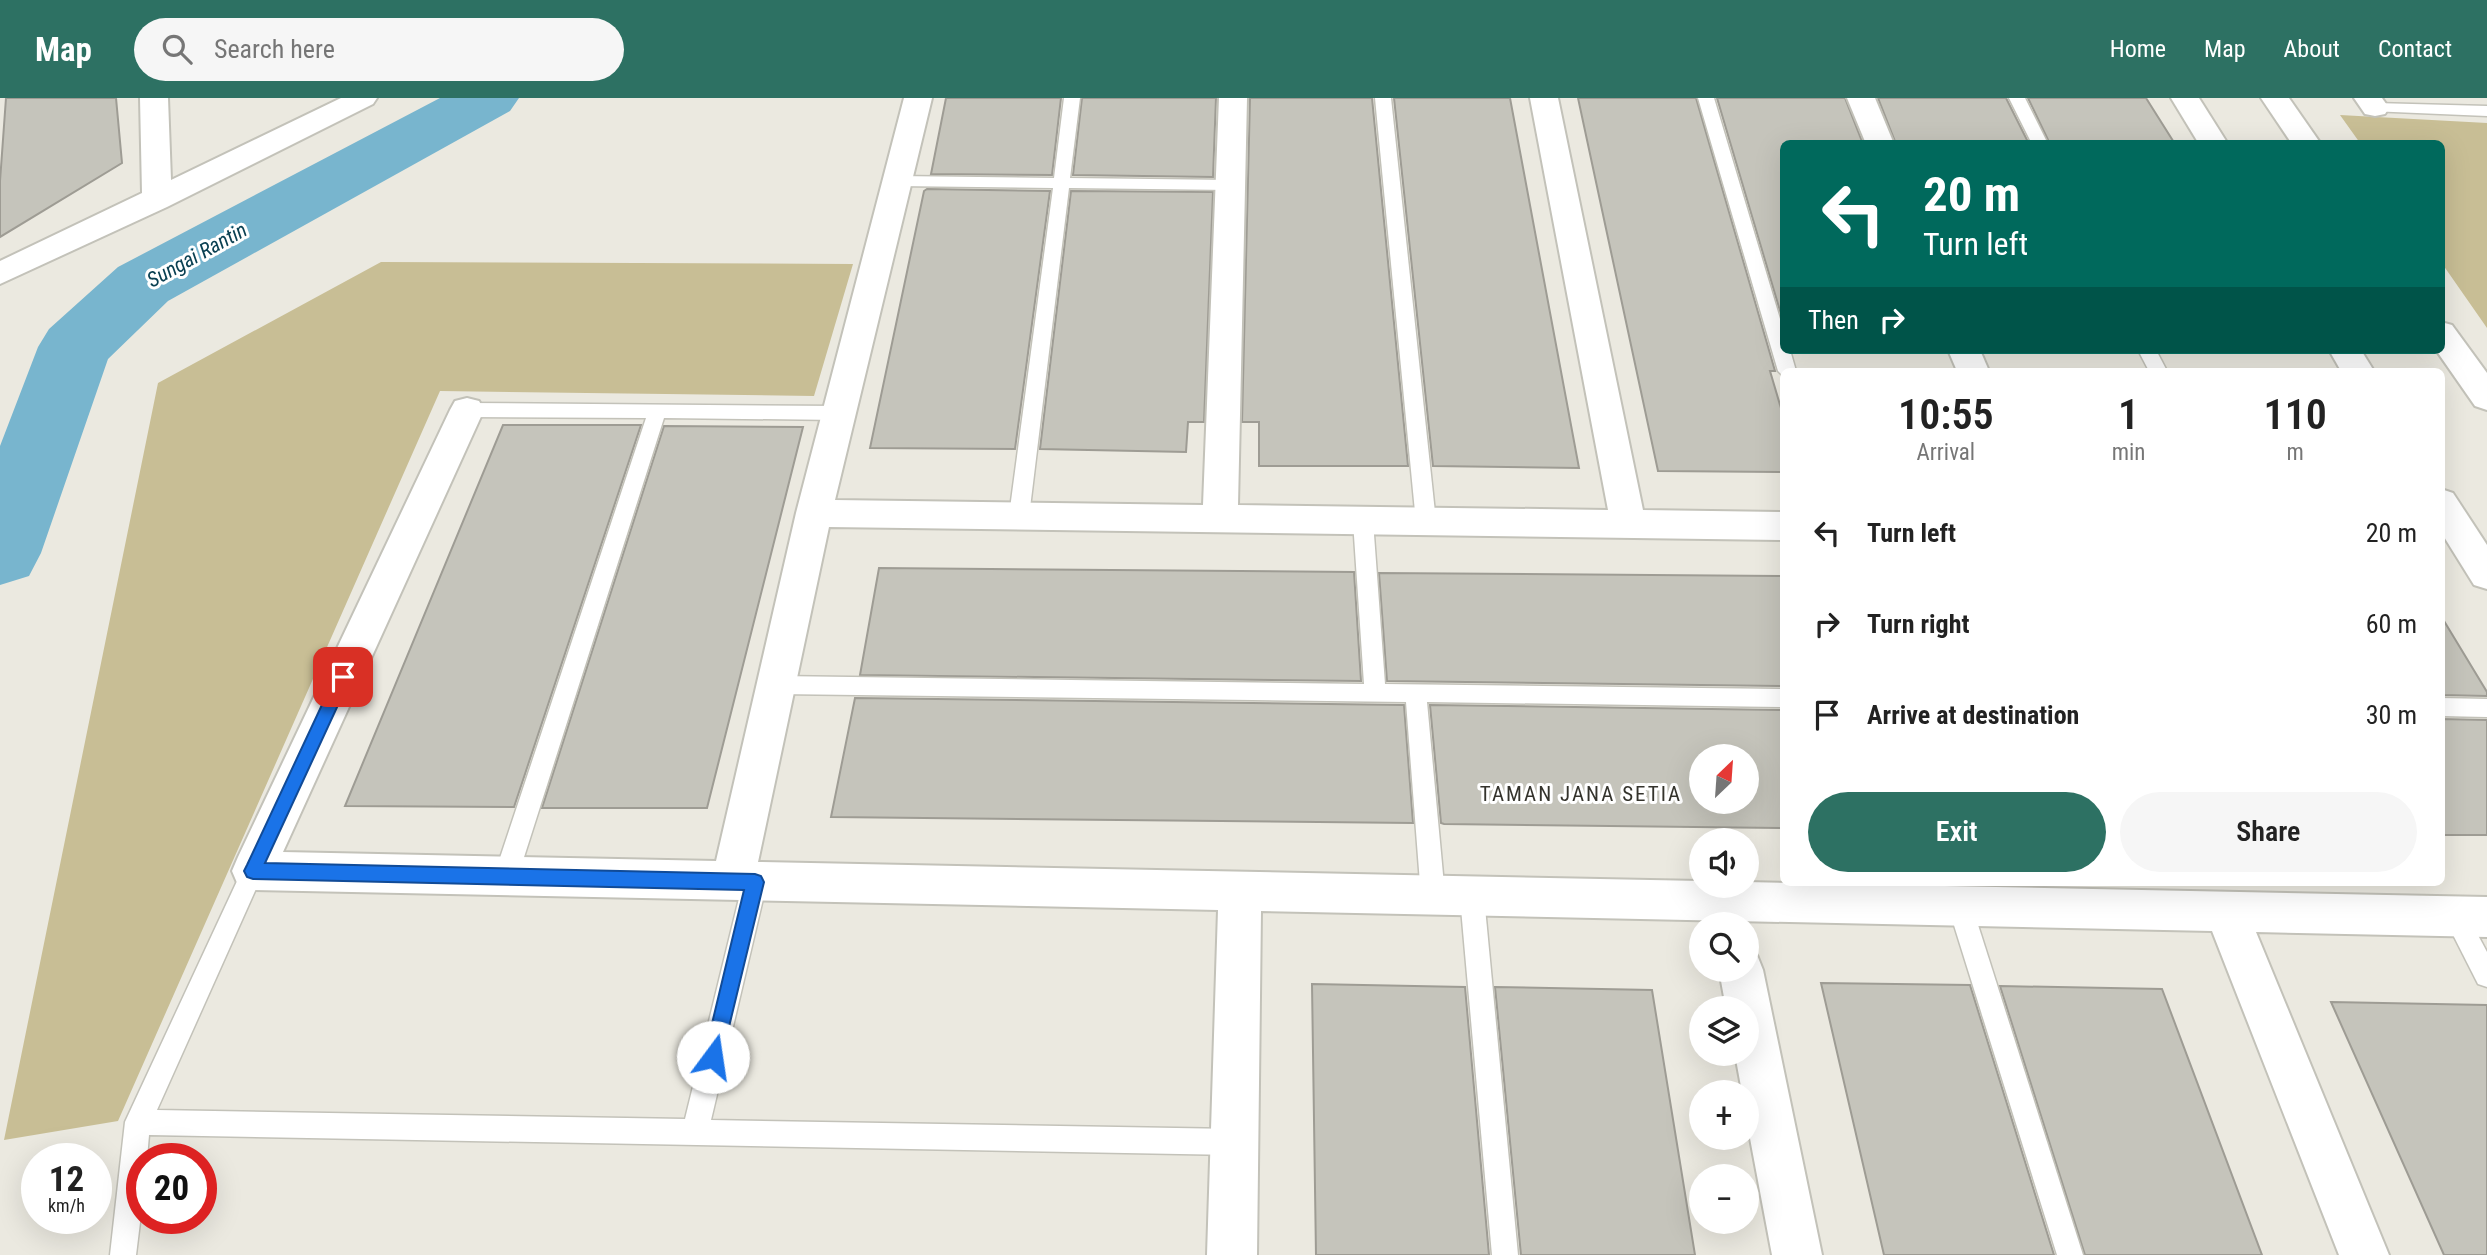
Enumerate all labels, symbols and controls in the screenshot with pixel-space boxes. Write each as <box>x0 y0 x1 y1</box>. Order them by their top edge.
search box <box>134 18 624 81</box>
text: Map <box>35 30 92 69</box>
icon: search <box>158 30 196 68</box>
text: Search here <box>214 34 335 64</box>
text: Home <box>2110 35 2166 63</box>
text: Map <box>2204 35 2246 63</box>
text: About <box>2284 35 2340 63</box>
text: Contact <box>2378 35 2452 63</box>
text: 20 m <box>1923 166 2020 223</box>
icon: left <box>1808 168 1899 259</box>
water label: Sungai Rantin <box>143 218 251 292</box>
text: Turn left <box>1923 225 2028 263</box>
icon: right <box>1873 301 1911 339</box>
text: Then <box>1808 305 1859 335</box>
text: 10:55 <box>1898 390 1994 439</box>
text: 1 <box>2118 390 2139 439</box>
text: 110 <box>2264 390 2327 439</box>
text: Arrival <box>1917 439 1975 466</box>
text: min <box>2112 439 2145 466</box>
text: m <box>2287 439 2304 466</box>
icon: left <box>1808 514 1846 552</box>
text: Turn left <box>1867 518 1956 548</box>
text: 20 m <box>2366 518 2417 548</box>
icon: right <box>1808 605 1846 643</box>
text: Turn right <box>1867 609 1969 639</box>
text: 60 m <box>2366 609 2417 639</box>
pin <box>313 647 373 707</box>
icon: arrive <box>324 658 362 696</box>
icon: arrive <box>1808 696 1846 734</box>
text: Arrive at destination <box>1867 700 2079 730</box>
text: 30 m <box>2366 700 2417 730</box>
north arrow <box>1689 744 1759 814</box>
map controls <box>1689 744 1759 1234</box>
district label: TAMAN JANA SETIA <box>1480 782 1682 806</box>
button: Exit <box>1808 792 2106 872</box>
button: Share <box>2120 792 2417 872</box>
button: sound <box>1689 828 1759 898</box>
button: search <box>1689 912 1759 982</box>
button: layers <box>1689 996 1759 1066</box>
position arrow <box>676 1020 750 1094</box>
button: + <box>1689 1080 1759 1150</box>
speed limit sign: 20 <box>126 1143 217 1234</box>
text: 12 <box>49 1159 84 1200</box>
button: − <box>1689 1164 1759 1234</box>
text: km/h <box>48 1195 85 1216</box>

